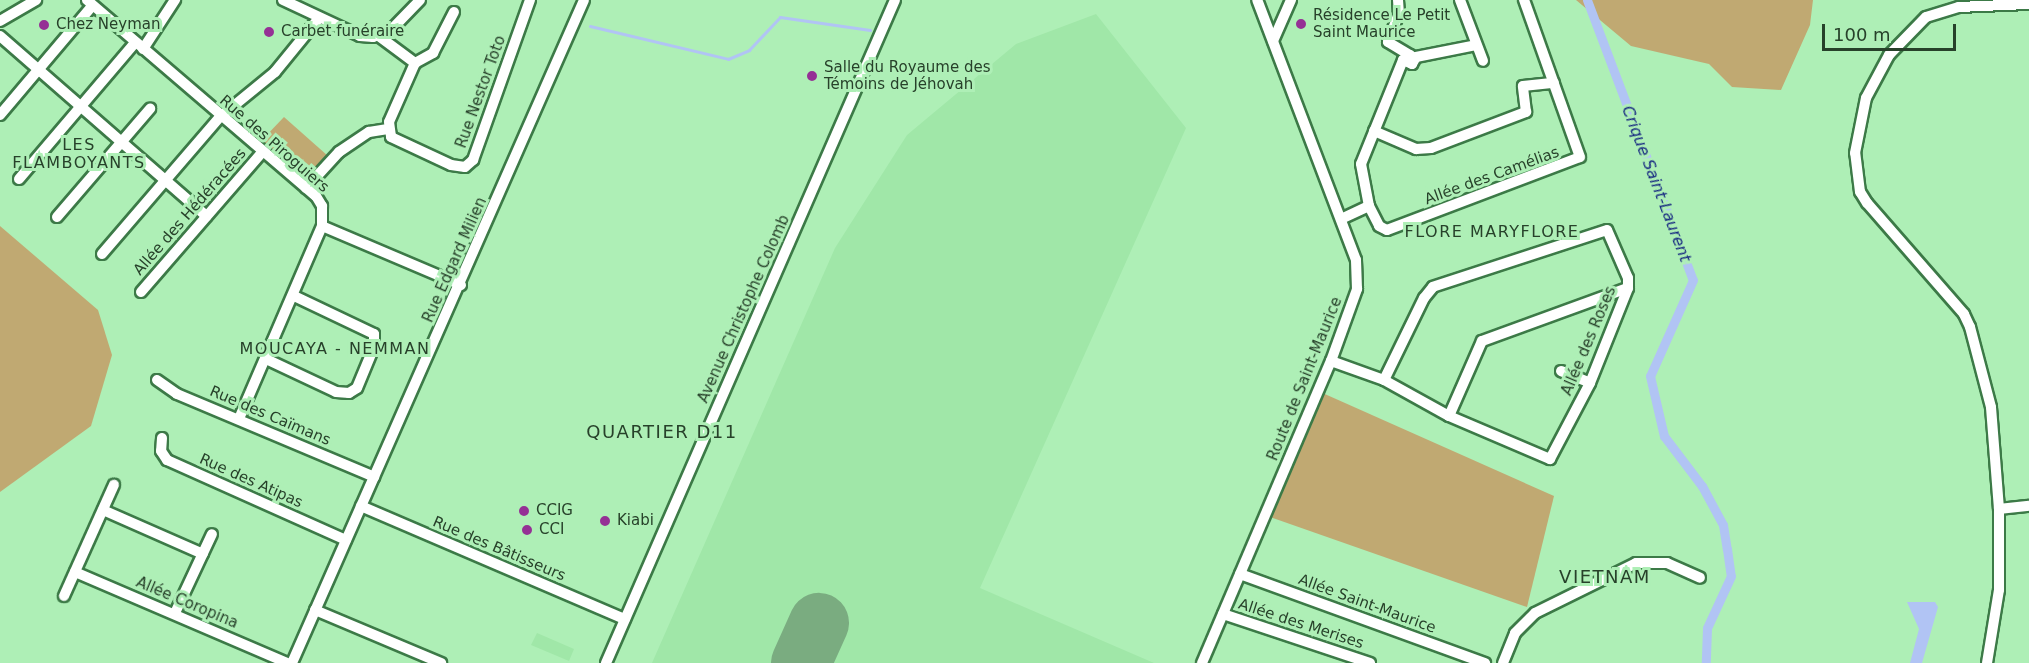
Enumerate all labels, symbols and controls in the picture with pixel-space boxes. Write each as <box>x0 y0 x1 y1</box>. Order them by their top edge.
place label: Résidence Le Petit Saint Maurice <box>1313 6 1450 41</box>
scale bar <box>1825 12 1958 50</box>
place label: Chez Neyman <box>56 16 160 34</box>
marker: Résidence Le Petit Saint Maurice <box>1294 17 1308 31</box>
marker: Chez Neyman <box>37 18 51 32</box>
place label: Carbet funéraire <box>281 23 404 41</box>
text: 100 m <box>1833 24 1891 45</box>
marker: Carbet funéraire <box>262 25 276 39</box>
street label: Rue Nestor Toto <box>452 33 510 151</box>
place label: Salle du Royaume des Témoins de Jéhovah <box>824 58 991 93</box>
marker: Salle du Royaume des Témoins de Jéhovah <box>805 69 819 83</box>
street label: Rue des Piroguiers <box>216 92 332 196</box>
water label: Crique Saint-Laurent <box>1617 103 1695 265</box>
district label: LES FLAMBOYANTS <box>12 135 146 173</box>
street label: Allée des Camélias <box>1422 143 1562 209</box>
street label: Allée des Hédéracées <box>130 145 250 279</box>
street label: Rue Edgard Milien <box>419 195 491 325</box>
street label: Avenue Christophe Colomb <box>694 212 794 406</box>
district label: FLORE MARYFLORE <box>1405 222 1579 242</box>
street label: Allée des Roses <box>1558 284 1620 398</box>
street label: Route de Saint-Maurice <box>1264 295 1346 463</box>
district label: MOUCAYA - NEMMAN <box>239 339 431 359</box>
street label: Rue des Caïmans <box>207 382 333 450</box>
district label: QUARTIER D11 <box>586 421 738 443</box>
street label: Rue des Atipas <box>197 450 305 512</box>
place label: CCIG <box>536 502 573 520</box>
marker: CCIG <box>517 504 531 518</box>
place label: Kiabi <box>617 512 654 530</box>
street label: Rue des Bâtisseurs <box>430 513 568 585</box>
marker: Kiabi <box>598 514 612 528</box>
place label: CCI <box>539 521 564 539</box>
marker: CCI <box>520 523 534 537</box>
district label: VIETNAM <box>1559 566 1651 588</box>
street label: Allée Saint-Maurice <box>1296 571 1438 637</box>
street label: Allée Coropina <box>133 573 241 633</box>
street label: Allée des Merises <box>1236 595 1366 653</box>

